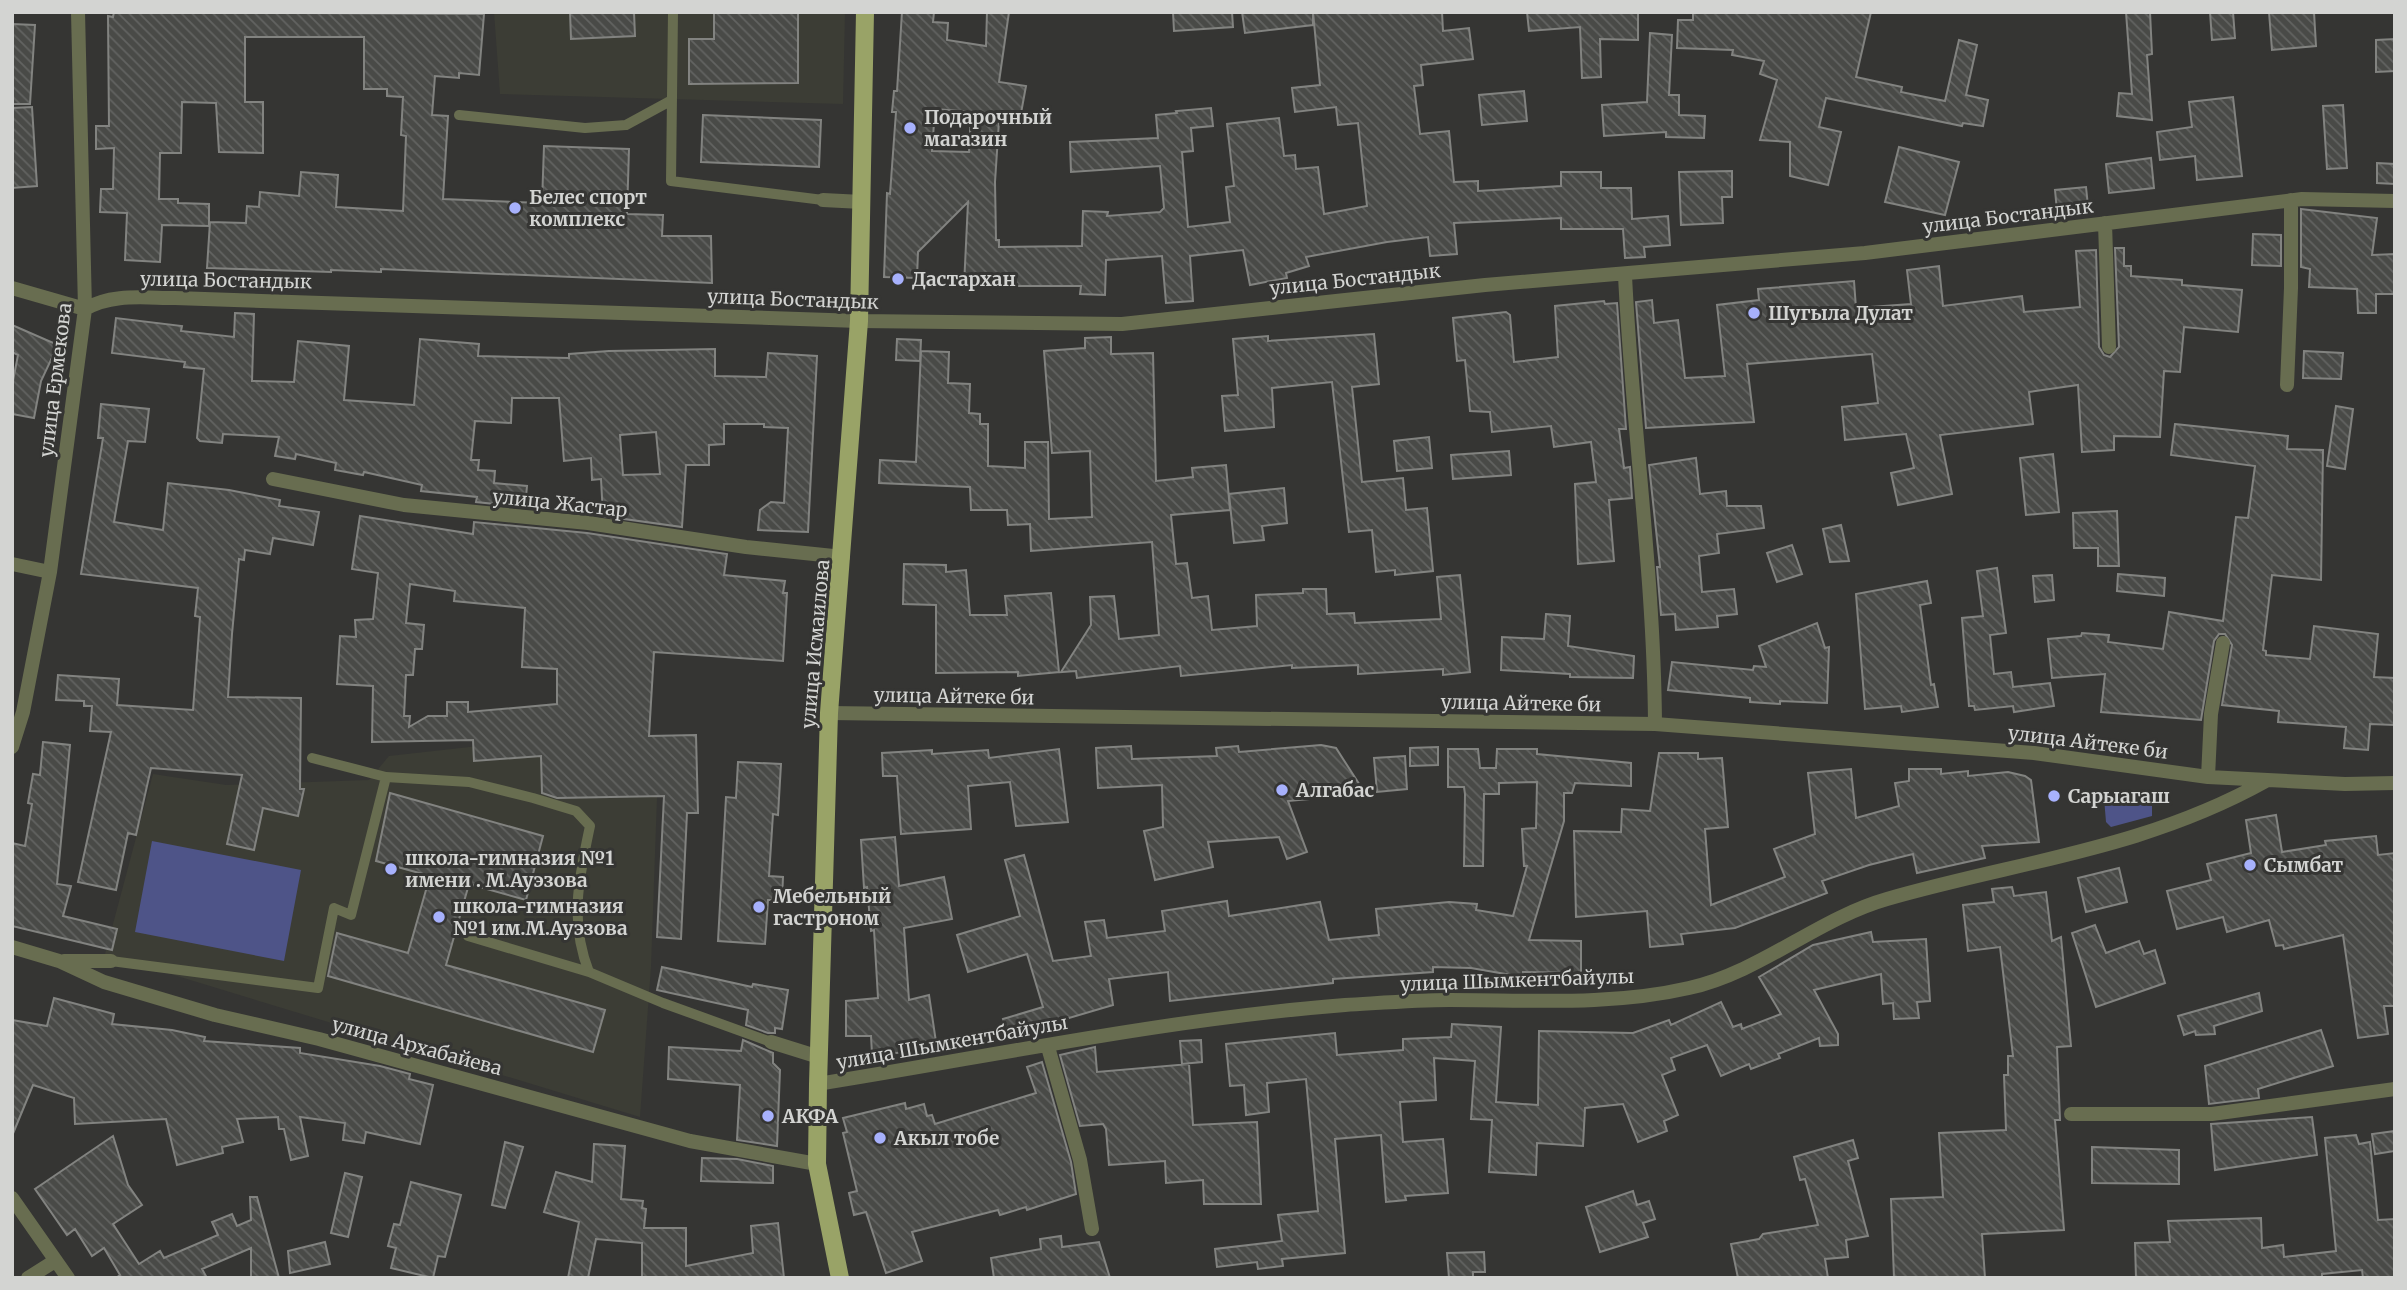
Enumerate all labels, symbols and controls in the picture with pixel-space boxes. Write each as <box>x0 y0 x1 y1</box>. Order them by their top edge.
place label: Подарочный магазин <box>924 105 1052 151</box>
marker: Подарочный магазин <box>902 120 918 136</box>
place label: Белес спорт комплекс <box>529 185 647 231</box>
street label: улица Бостандык <box>1921 194 2095 238</box>
marker: Белес спорт комплекс <box>507 200 523 216</box>
street label: улица Бостандык <box>1268 258 1442 300</box>
street label: улица Бостандык <box>140 267 312 293</box>
place label: Дастархан <box>912 267 1016 291</box>
marker: Дастархан <box>890 271 906 287</box>
street label: улица Бостандык <box>707 284 879 314</box>
street label: улица Ермекова <box>34 301 76 459</box>
place label: Шугыла Дулат <box>1768 301 1913 325</box>
marker: Шугыла Дулат <box>1746 305 1762 321</box>
street label: улица Жастар <box>491 484 629 522</box>
street label: улица Исмаилова <box>796 558 834 730</box>
street label: улица Айтеке би <box>873 683 1035 709</box>
street label: улица Айтеке би <box>1440 690 1602 716</box>
street label: улица Айтеке би <box>2007 720 2169 764</box>
place label: Алгабас <box>1295 778 1375 802</box>
marker: Алгабас <box>1274 782 1290 798</box>
place label: Сарыагаш <box>2068 784 2170 808</box>
marker: Сарыагаш <box>2046 788 2062 804</box>
place label: школа-гимназия №1 имени . М.Ауэзова <box>405 846 614 892</box>
place label: Сымбат <box>2264 853 2344 877</box>
marker: Сымбат <box>2242 857 2258 873</box>
marker: школа-гимназия №1 имени . М.Ауэзова <box>383 861 399 877</box>
place label: Мебельный гастроном <box>773 884 891 930</box>
place label: школа-гимназия №1 им.М.Ауэзова <box>453 894 628 940</box>
marker: Мебельный гастроном <box>751 899 767 915</box>
marker: школа-гимназия №1 им.М.Ауэзова <box>431 909 447 925</box>
street label: улица Шымкентбайулы <box>1399 964 1635 996</box>
street label: улица Шымкентбайулы <box>835 1010 1069 1074</box>
street label: улица Архабайева <box>329 1012 505 1080</box>
place label: АКФА <box>781 1104 839 1128</box>
marker: АКФА <box>760 1108 776 1124</box>
place label: Акыл тобе <box>893 1126 999 1150</box>
marker: Акыл тобе <box>872 1130 888 1146</box>

